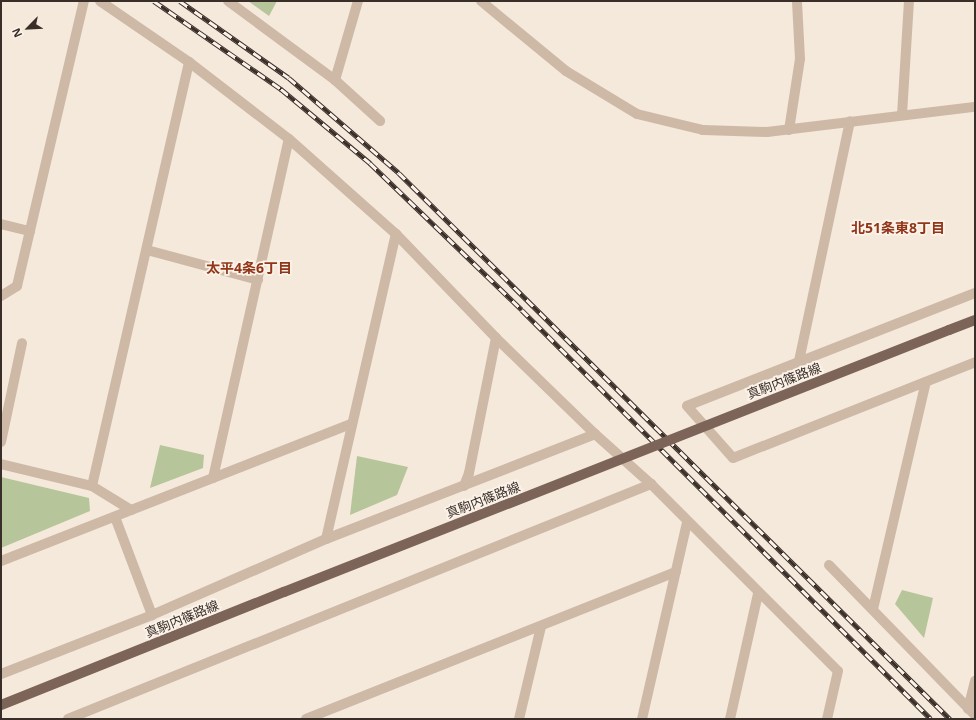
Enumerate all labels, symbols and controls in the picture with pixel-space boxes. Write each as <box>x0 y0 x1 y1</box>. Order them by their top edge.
north arrow <box>8 8 48 48</box>
text: N <box>8 26 25 40</box>
district label: 北51条東8丁目 <box>851 220 945 236</box>
district label: 太平4条6丁目 <box>206 260 292 276</box>
street label: 真駒内篠路線 <box>745 360 823 402</box>
street label: 真駒内篠路線 <box>444 479 522 521</box>
street label: 真駒内篠路線 <box>143 597 221 641</box>

